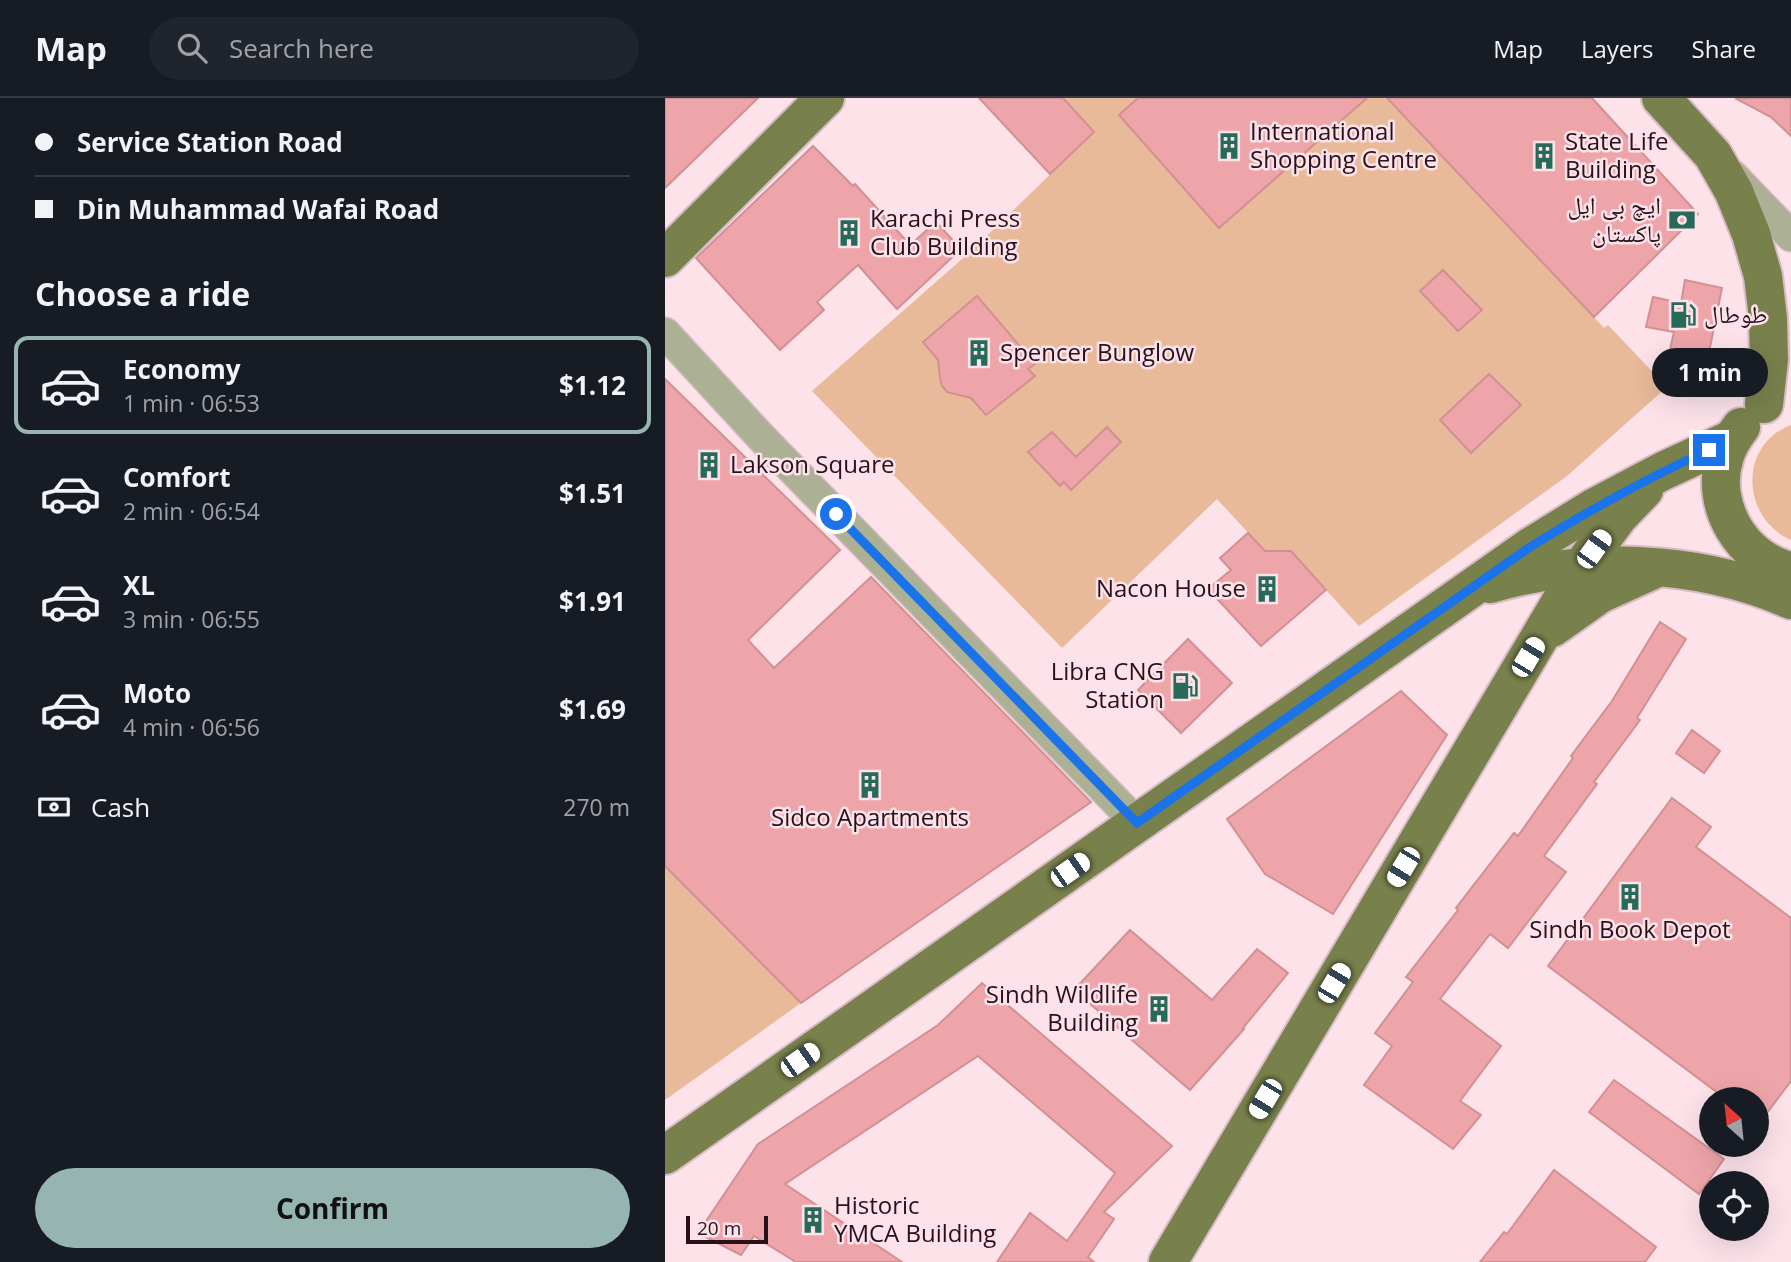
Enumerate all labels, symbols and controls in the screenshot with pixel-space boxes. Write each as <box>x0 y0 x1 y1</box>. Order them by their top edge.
search box <box>149 17 639 80</box>
text: Map <box>35 26 107 71</box>
icon: search <box>173 29 211 67</box>
text: Search here <box>229 30 374 66</box>
text: Map <box>1493 32 1543 65</box>
text: Layers <box>1581 32 1654 65</box>
text: Share <box>1692 32 1756 65</box>
place label: International Shopping Centre <box>1250 114 1437 175</box>
text: Service Station Road <box>77 124 343 160</box>
place label: State Life Building <box>1565 124 1668 185</box>
building icon: International Shopping Centre <box>1214 131 1244 161</box>
building icon: State Life Building <box>1529 141 1559 171</box>
place label: ایچ بی ایل پاکستان <box>1567 188 1661 249</box>
text: Din Muhammad Wafai Road <box>77 191 439 227</box>
place label: Karachi Press Club Building <box>870 201 1020 262</box>
bank icon: ایچ بی ایل پاکستان <box>1667 205 1697 235</box>
building icon: Karachi Press Club Building <box>834 218 864 248</box>
text: Choose a ride <box>35 272 250 315</box>
place label: طوطال <box>1704 297 1767 330</box>
fuel station icon: طوطال <box>1668 300 1698 330</box>
place label: Spencer Bunglow <box>1000 335 1195 368</box>
building icon: Spencer Bunglow <box>964 338 994 368</box>
callout: 1 min <box>1651 348 1767 398</box>
text: Economy <box>123 351 241 387</box>
icon: car <box>39 354 102 417</box>
text: 1 min <box>1678 356 1742 388</box>
text: $1.12 <box>559 367 626 403</box>
text: 1 min · 06:53 <box>123 387 260 419</box>
route end <box>1693 434 1725 466</box>
place label: Lakson Square <box>730 447 894 480</box>
building icon: Lakson Square <box>694 450 724 480</box>
text: Comfort <box>123 459 230 495</box>
icon: car <box>39 462 102 525</box>
text: $1.51 <box>559 475 626 511</box>
text: 2 min · 06:54 <box>123 495 260 527</box>
route start <box>820 498 852 530</box>
car <box>1574 526 1615 572</box>
text: XL <box>123 567 155 603</box>
icon: car <box>39 570 102 633</box>
place label: Nacon House <box>1096 571 1246 604</box>
building icon: Nacon House <box>1252 574 1282 604</box>
text: $1.91 <box>559 583 626 619</box>
text: 3 min · 06:55 <box>123 603 260 635</box>
car <box>1509 634 1548 680</box>
place label: Libra CNG Station <box>1051 654 1164 715</box>
fuel station icon: Libra CNG Station <box>1170 671 1200 701</box>
text: Moto <box>123 675 191 711</box>
icon: car <box>39 678 102 741</box>
text: $1.69 <box>559 691 626 727</box>
text: 4 min · 06:56 <box>123 711 260 743</box>
building icon: Sidco Apartments <box>855 770 885 800</box>
icon: cash <box>35 788 73 826</box>
text: Cash <box>91 789 150 825</box>
text: 270 m <box>563 791 630 823</box>
place label: Sidco Apartments <box>771 800 969 833</box>
car <box>1384 844 1423 890</box>
car <box>1047 849 1094 891</box>
building icon: Sindh Book Depot <box>1615 882 1645 912</box>
place label: Sindh Book Depot <box>1529 912 1731 945</box>
car <box>1315 960 1354 1006</box>
place label: Sindh Wildlife Building <box>986 977 1138 1038</box>
building icon: Sindh Wildlife Building <box>1144 994 1174 1024</box>
car <box>777 1039 824 1081</box>
car <box>1246 1076 1285 1122</box>
north arrow <box>1699 1087 1769 1157</box>
map controls <box>1699 1087 1769 1241</box>
button: Confirm <box>35 1168 630 1248</box>
button: locate <box>1699 1171 1769 1241</box>
place label: Historic YMCA Building <box>834 1188 996 1249</box>
building icon: Historic YMCA Building <box>798 1205 828 1235</box>
scale bar <box>686 1213 768 1245</box>
text: 20 m <box>697 1215 741 1241</box>

